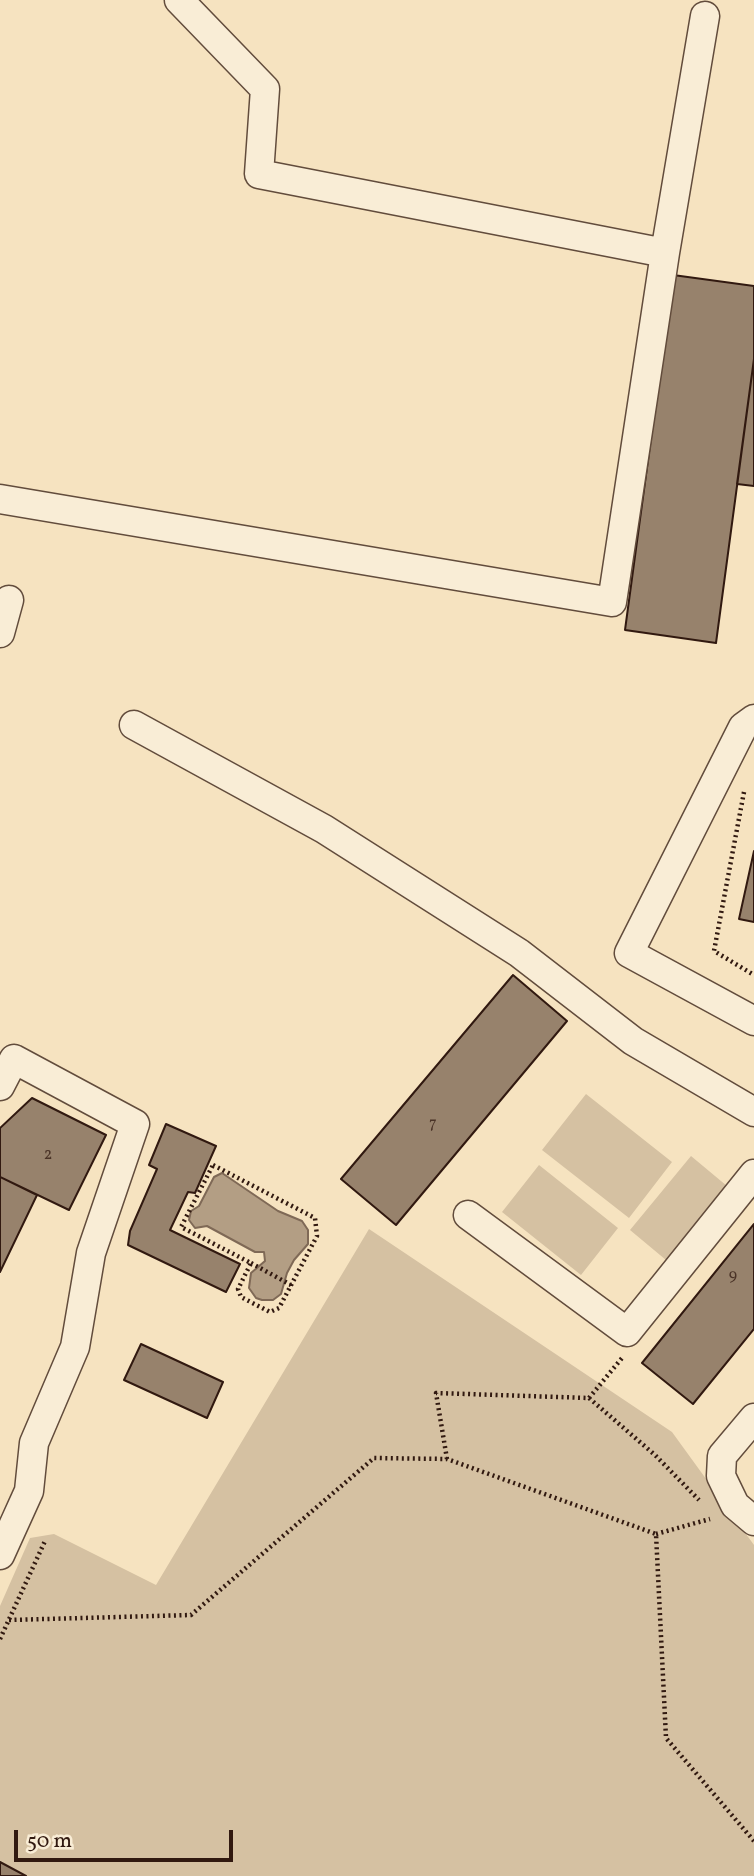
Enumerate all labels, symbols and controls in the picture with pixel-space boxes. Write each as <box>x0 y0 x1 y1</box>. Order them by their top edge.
house number: 7 <box>429 1115 437 1135</box>
house number: 2 <box>44 1146 52 1166</box>
house number: 9 <box>729 1267 737 1287</box>
scale bar <box>18 1816 236 1860</box>
text: 50 m <box>27 1827 72 1856</box>

